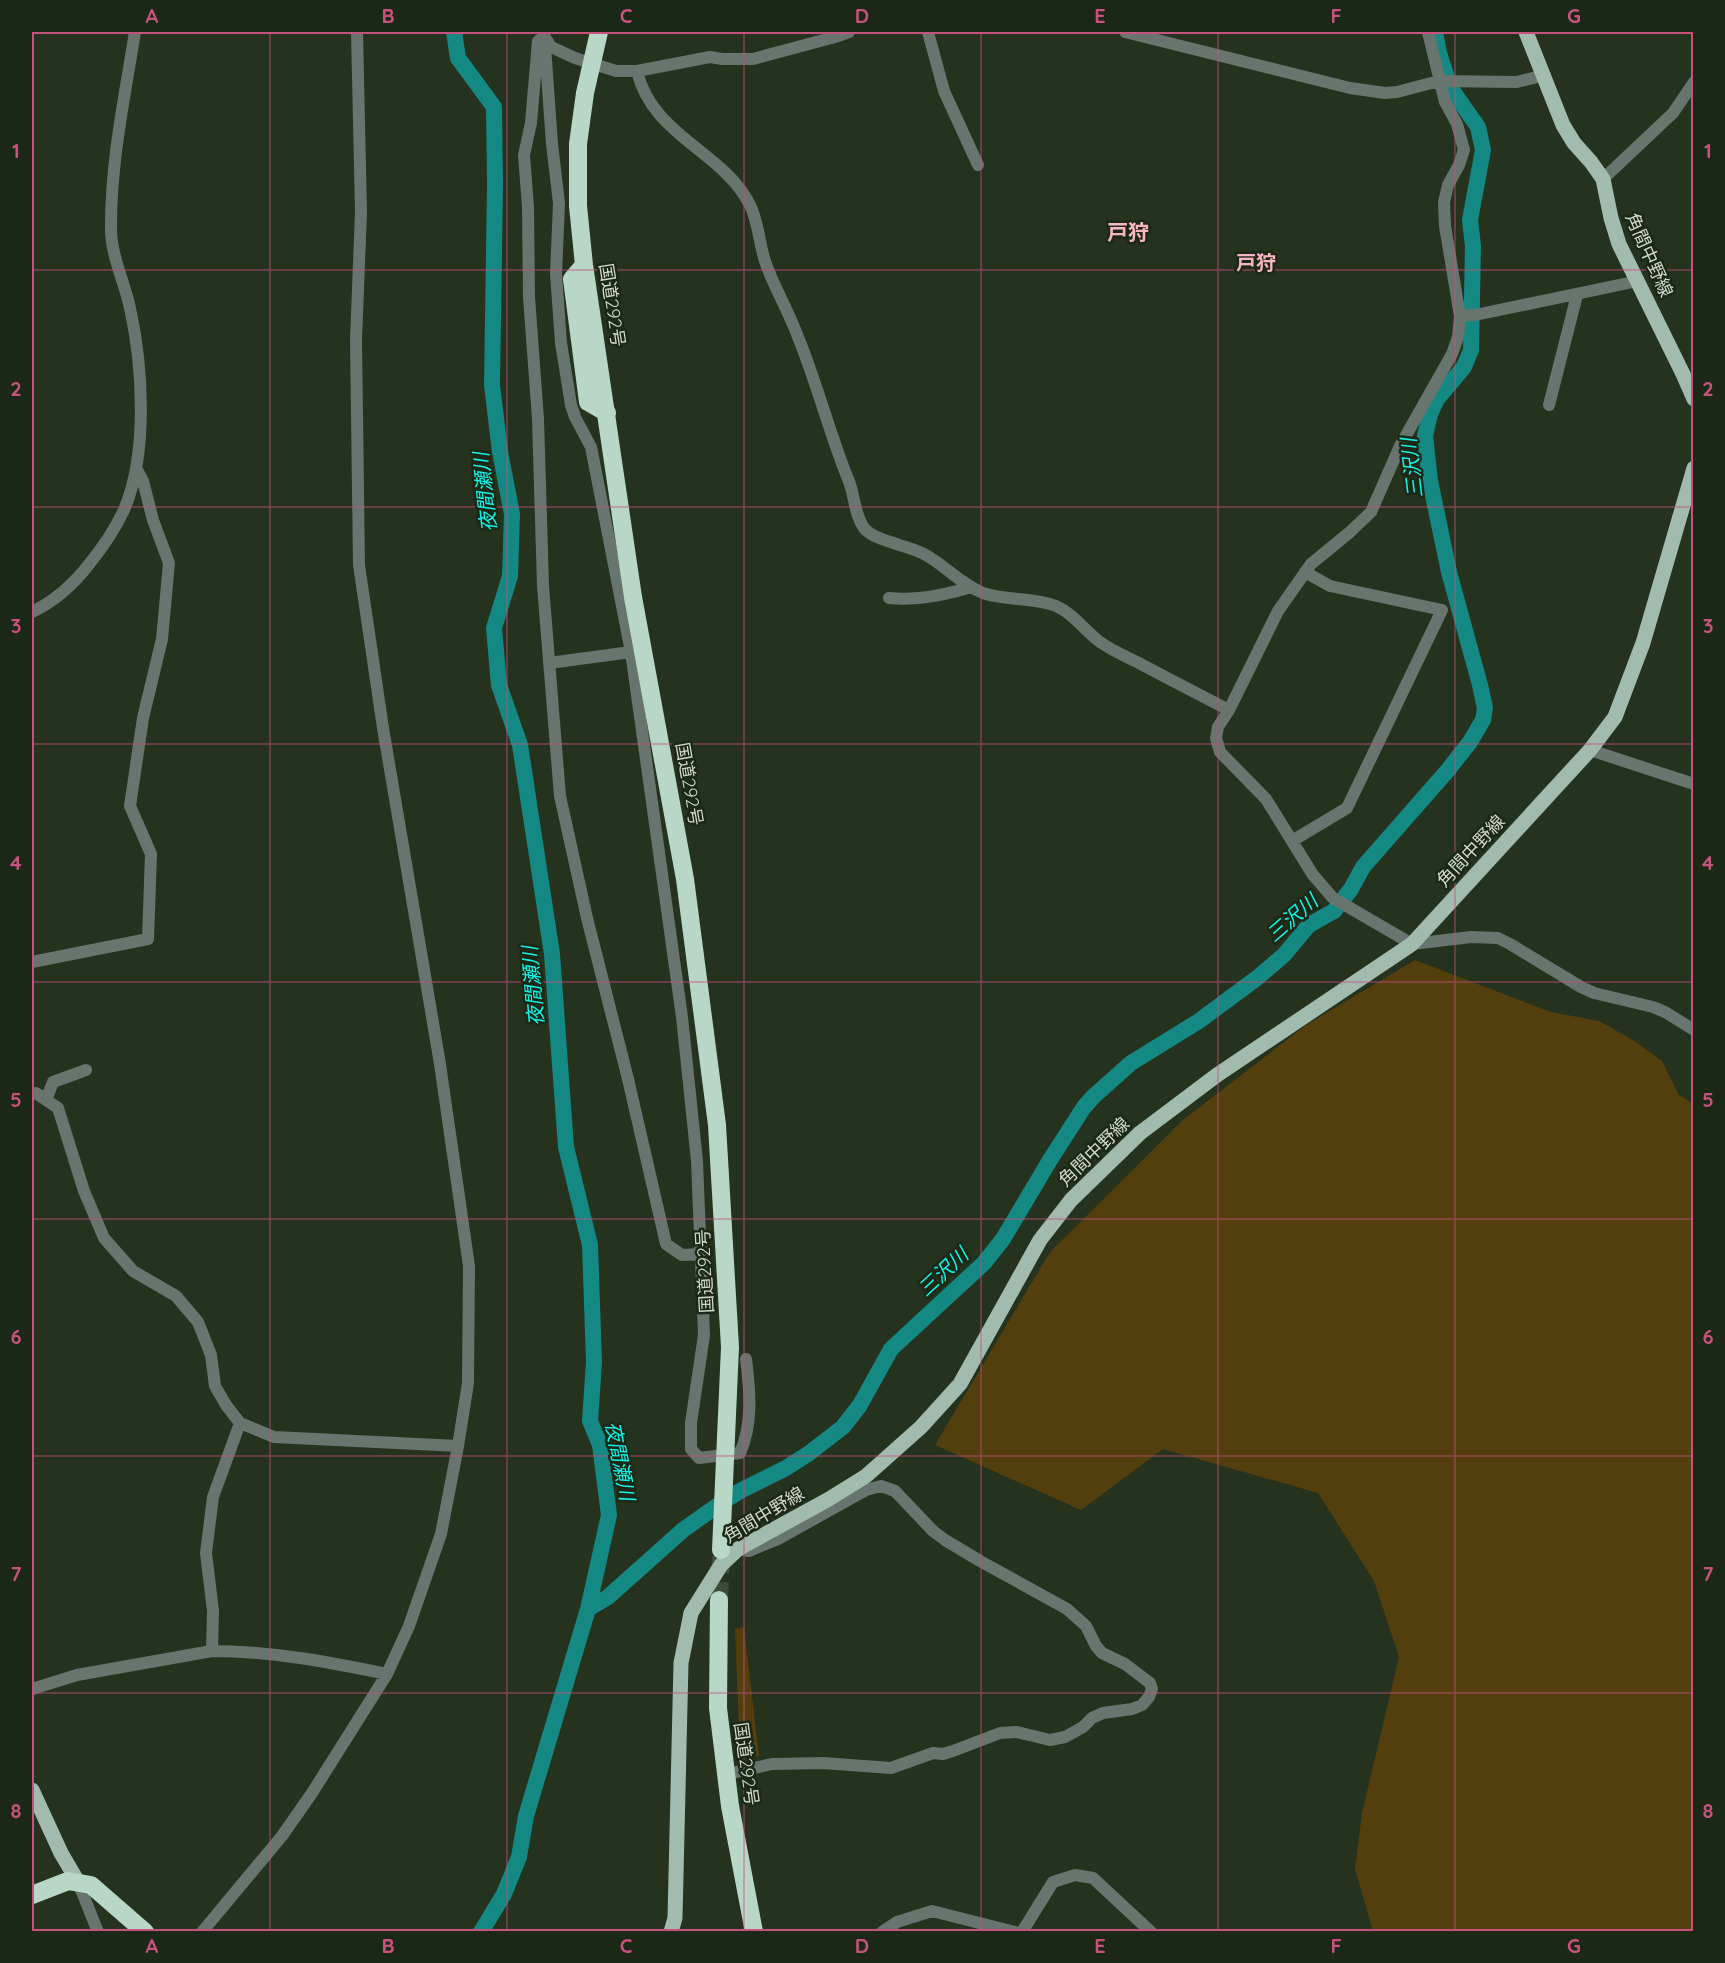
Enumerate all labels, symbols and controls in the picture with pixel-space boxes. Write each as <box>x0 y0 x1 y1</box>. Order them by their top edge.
text: A <box>146 3 159 28</box>
text: B <box>381 3 395 28</box>
text: C <box>620 3 633 28</box>
text: D <box>855 3 869 28</box>
text: E <box>1094 3 1106 28</box>
text: F <box>1330 3 1342 28</box>
text: G <box>1567 3 1581 28</box>
text: 1 <box>12 138 20 163</box>
text: 1 <box>1704 138 1712 163</box>
street label: 角間中野線 <box>1621 209 1678 301</box>
district label: 戸狩 <box>1107 219 1149 245</box>
district label: 戸狩 <box>1236 250 1276 275</box>
street label: 国道292号 <box>595 262 630 348</box>
text: 2 <box>10 376 22 401</box>
text: 2 <box>1702 376 1714 401</box>
water label: 三沢川 <box>1395 435 1428 499</box>
water label: 夜間瀬川 <box>468 449 501 533</box>
text: 3 <box>11 613 21 638</box>
text: 3 <box>1703 613 1713 638</box>
street label: 国道292号 <box>671 741 708 827</box>
street label: 角間中野線 <box>1432 810 1510 891</box>
text: 4 <box>10 850 22 875</box>
text: 4 <box>1702 850 1714 875</box>
water label: 三沢川 <box>1261 887 1324 947</box>
water label: 夜間瀬川 <box>516 943 548 1027</box>
text: 5 <box>10 1087 22 1112</box>
text: 5 <box>1702 1087 1714 1112</box>
street label: 角間中野線 <box>1053 1112 1134 1191</box>
street label: 国道292号 <box>691 1228 718 1314</box>
water label: 三沢川 <box>912 1241 975 1301</box>
text: 6 <box>10 1324 22 1349</box>
text: 6 <box>1702 1324 1714 1349</box>
water label: 夜間瀬川 <box>601 1419 641 1505</box>
street label: 角間中野線 <box>719 1482 808 1548</box>
text: 7 <box>11 1561 22 1586</box>
text: 7 <box>1703 1561 1714 1586</box>
street label: 国道292号 <box>729 1721 764 1807</box>
text: 8 <box>11 1798 22 1823</box>
text: 8 <box>1703 1798 1714 1823</box>
text: A <box>146 1933 159 1958</box>
text: B <box>381 1933 395 1958</box>
text: C <box>620 1933 633 1958</box>
text: D <box>855 1933 869 1958</box>
text: E <box>1094 1933 1106 1958</box>
text: F <box>1330 1933 1342 1958</box>
text: G <box>1567 1933 1581 1958</box>

